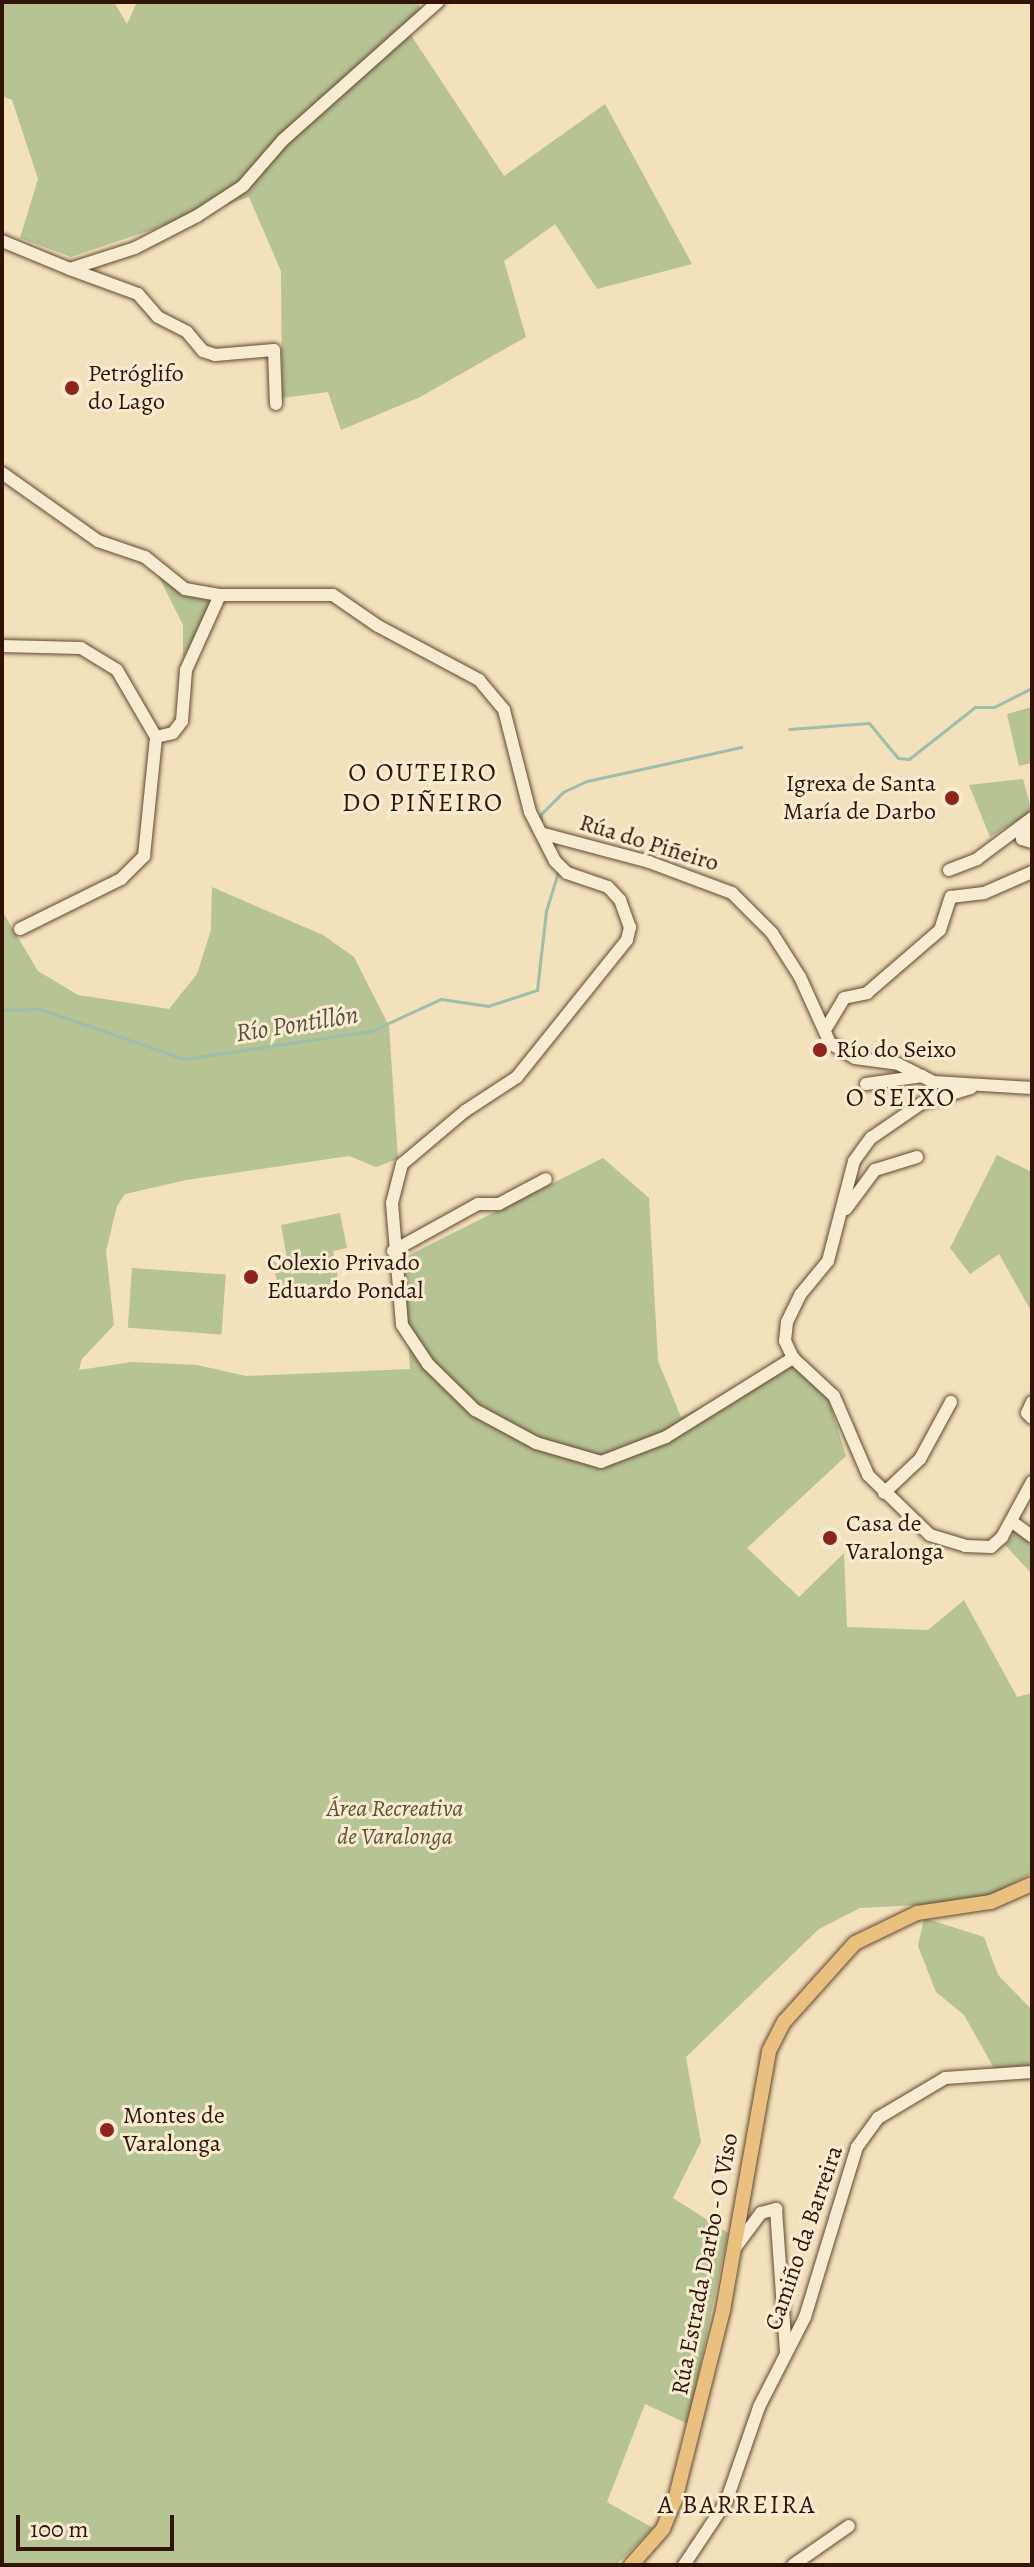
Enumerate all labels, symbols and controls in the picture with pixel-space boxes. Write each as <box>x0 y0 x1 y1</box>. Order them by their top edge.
place label: Petróglifo do Lago <box>88 360 184 416</box>
marker: Petróglifo do Lago <box>63 379 81 397</box>
district label: O OUTEIRO DO PIÑEIRO <box>342 757 504 818</box>
place label: Igrexa de Santa María de Darbo <box>783 770 936 826</box>
marker: Igrexa de Santa María de Darbo <box>943 789 961 807</box>
street label: Rúa do Piñeiro <box>576 808 722 878</box>
water label: Río Pontillón <box>234 999 360 1049</box>
place label: Río do Seixo <box>836 1036 956 1064</box>
marker: Río do Seixo <box>811 1041 829 1059</box>
district label: O SEIXO <box>846 1082 956 1114</box>
place label: Colexio Privado Eduardo Pondal <box>267 1249 423 1305</box>
marker: Colexio Privado Eduardo Pondal <box>242 1268 260 1286</box>
place label: Casa de Varalonga <box>846 1510 944 1566</box>
marker: Casa de Varalonga <box>821 1529 839 1547</box>
park label: Área Recreativa de Varalonga <box>327 1795 463 1851</box>
place label: Montes de Varalonga <box>123 2102 225 2158</box>
marker: Montes de Varalonga <box>98 2121 116 2139</box>
street label: Rúa Estrada Darbo - O Viso <box>665 2130 745 2398</box>
street label: Camiño da Barreira <box>759 2142 849 2334</box>
district label: A BARREIRA <box>658 2489 816 2521</box>
scale bar <box>20 2499 178 2549</box>
text: 100 m <box>30 2513 89 2545</box>

